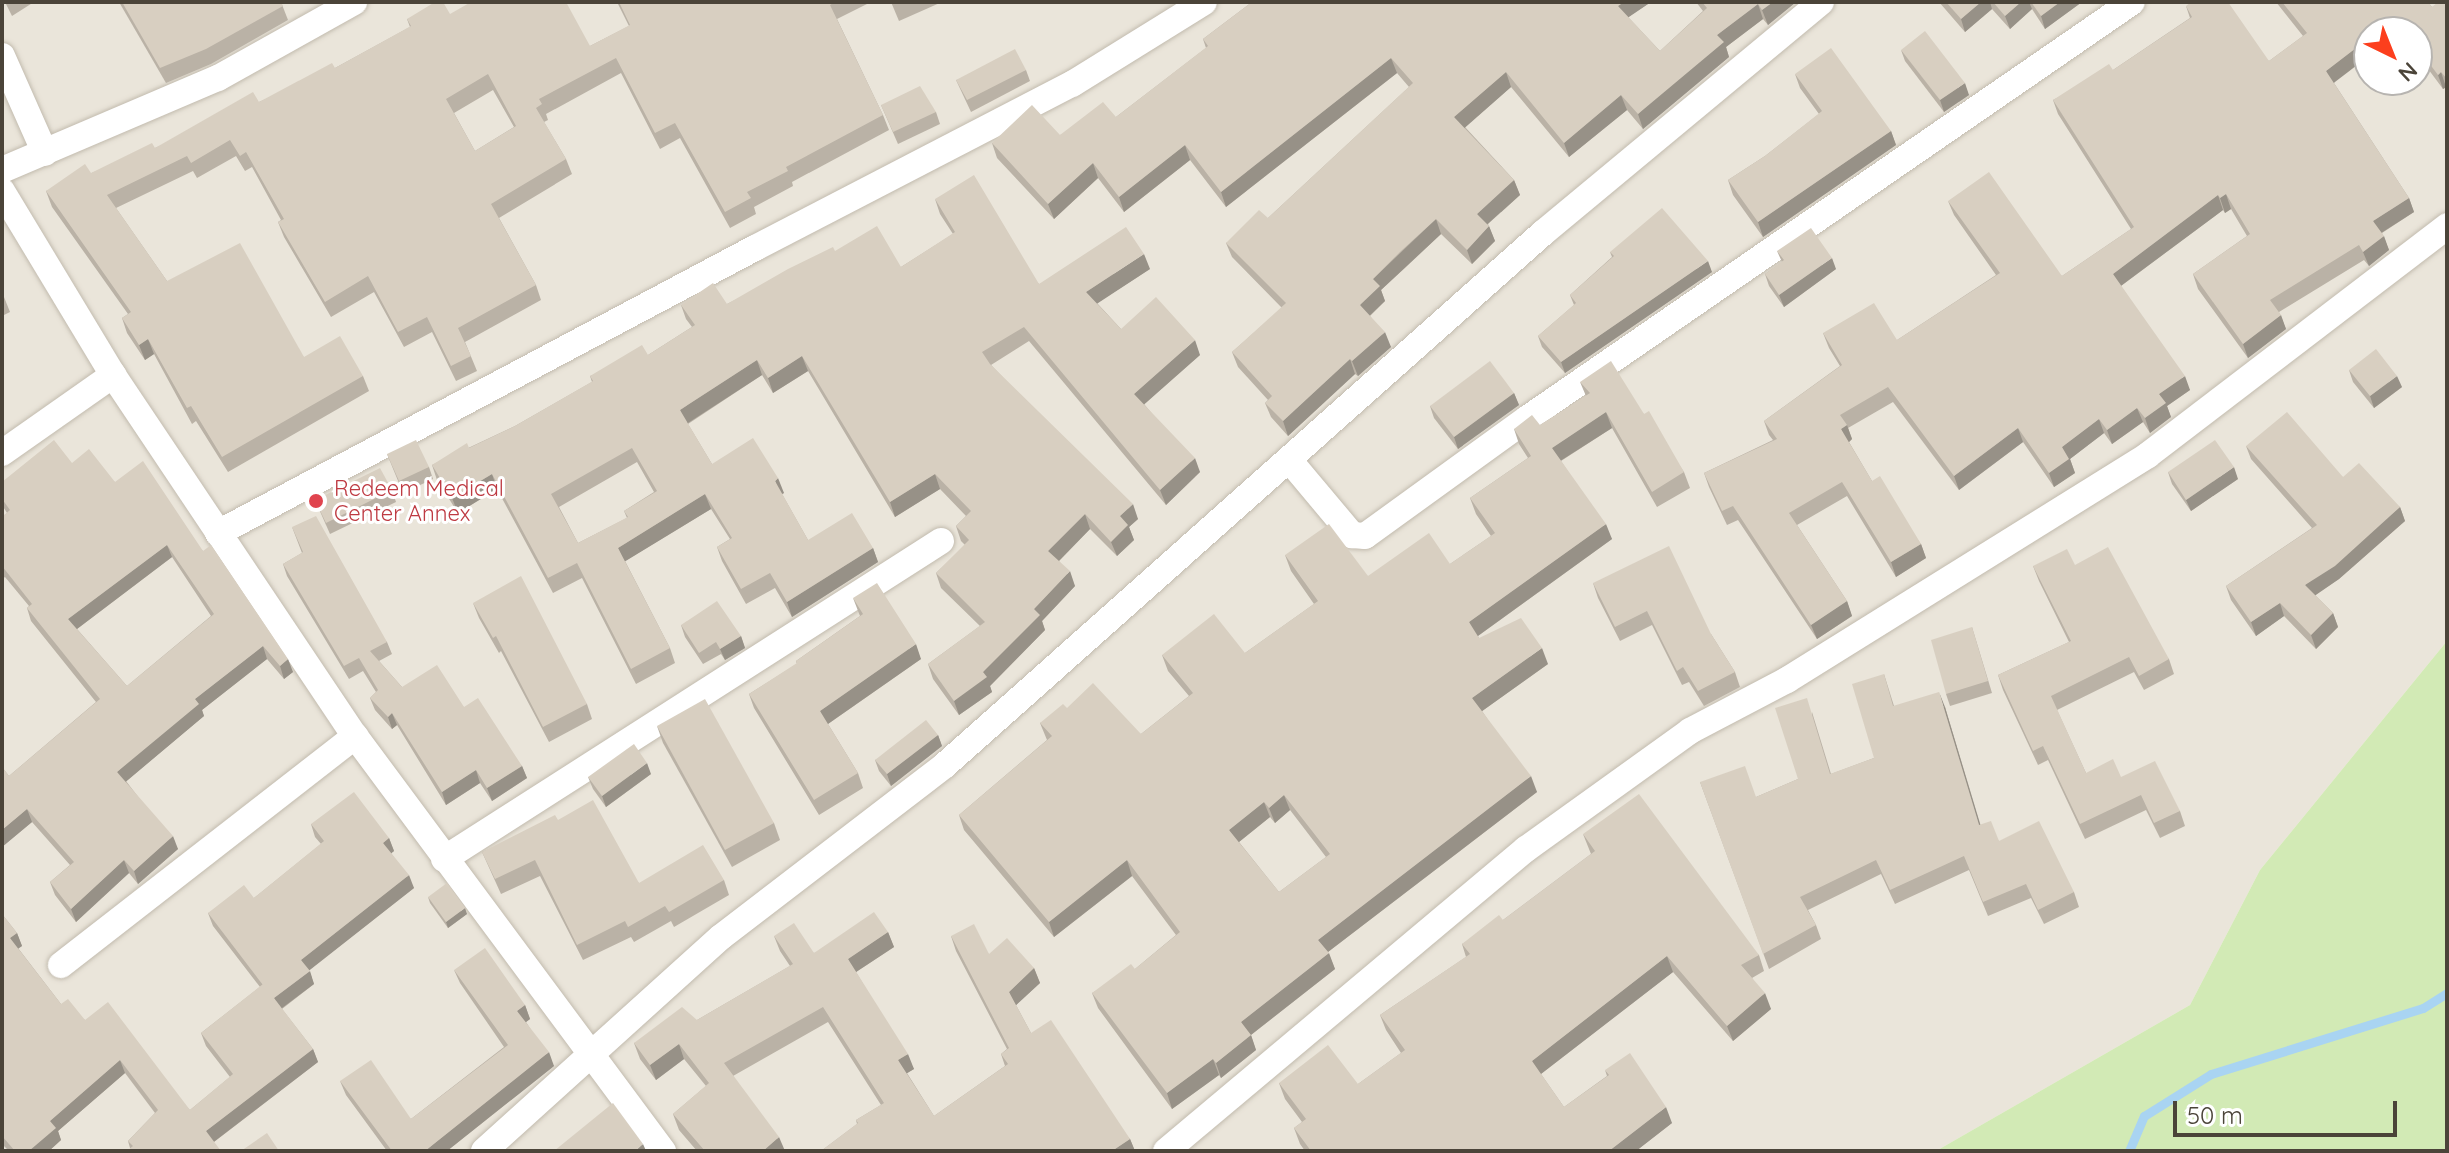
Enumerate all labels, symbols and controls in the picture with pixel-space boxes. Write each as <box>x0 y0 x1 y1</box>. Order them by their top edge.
north arrow <box>2353 16 2433 96</box>
text: N <box>2393 56 2423 88</box>
place label: Redeem Medical Center Annex <box>334 475 504 526</box>
marker: Redeem Medical Center Annex <box>305 490 327 512</box>
scale bar <box>2177 1085 2401 1135</box>
text: 50 m <box>2187 1100 2243 1130</box>

